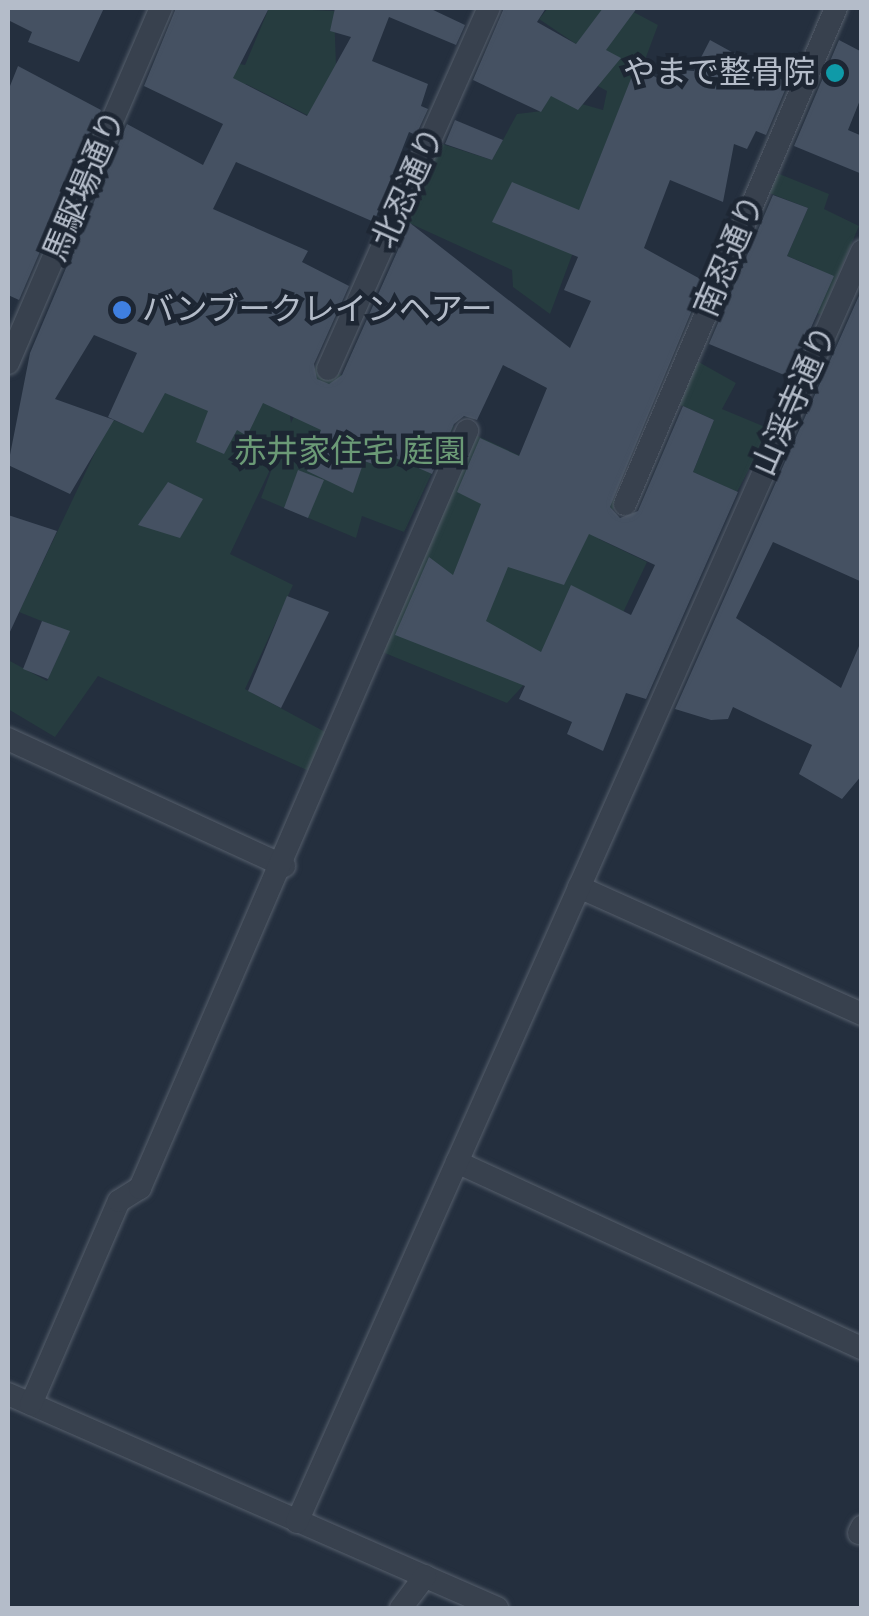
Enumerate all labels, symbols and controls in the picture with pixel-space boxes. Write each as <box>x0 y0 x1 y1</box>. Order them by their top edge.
place label: やまで整骨院 <box>623 54 815 92</box>
marker: やまで整骨院 <box>824 62 846 84</box>
street label: 馬駆場通り <box>36 105 134 267</box>
street label: 北忍通り <box>365 122 453 254</box>
street label: 南忍通り <box>687 190 773 322</box>
place label: バンブークレインヘアー <box>142 291 492 329</box>
marker: バンブークレインヘアー <box>111 299 133 321</box>
street label: 山渓寺通り <box>745 320 845 482</box>
park label: 赤井家住宅 庭園 <box>234 433 466 471</box>

